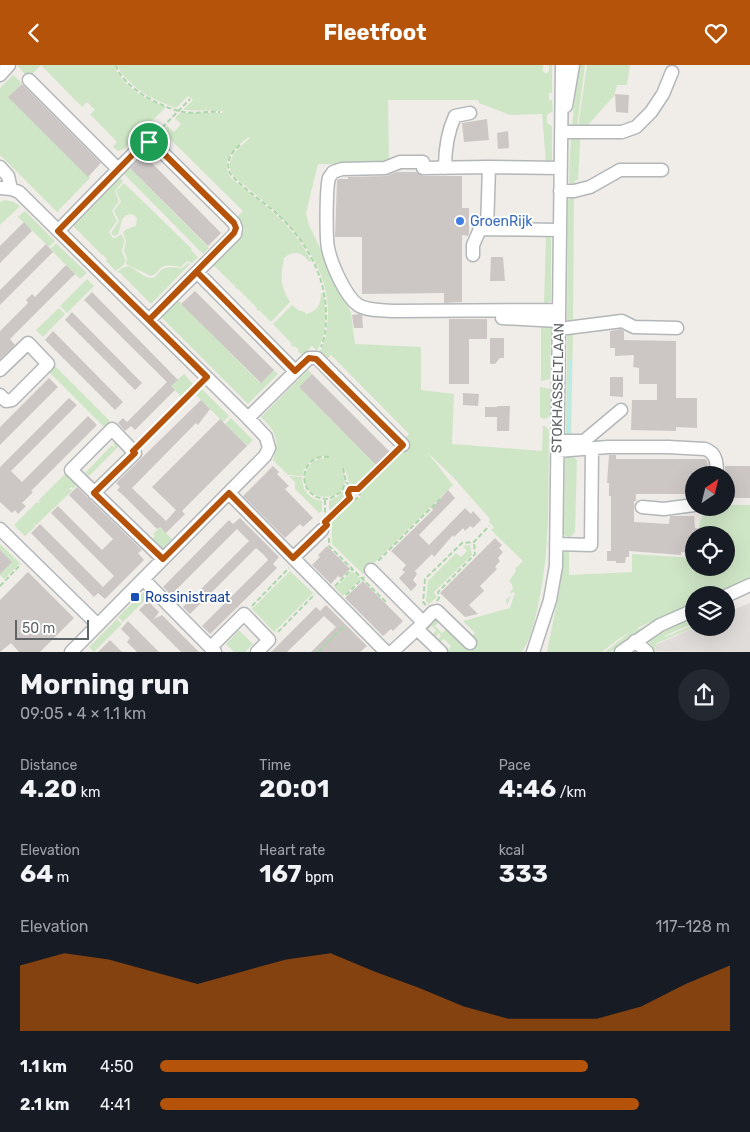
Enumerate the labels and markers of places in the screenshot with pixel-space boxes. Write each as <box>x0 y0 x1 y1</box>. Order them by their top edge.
pin <box>128 121 170 163</box>
place label: GroenRijk <box>470 213 533 230</box>
marker: GroenRijk <box>454 215 466 227</box>
place label: Rossinistraat <box>145 589 231 606</box>
marker: Rossinistraat <box>129 591 141 603</box>

